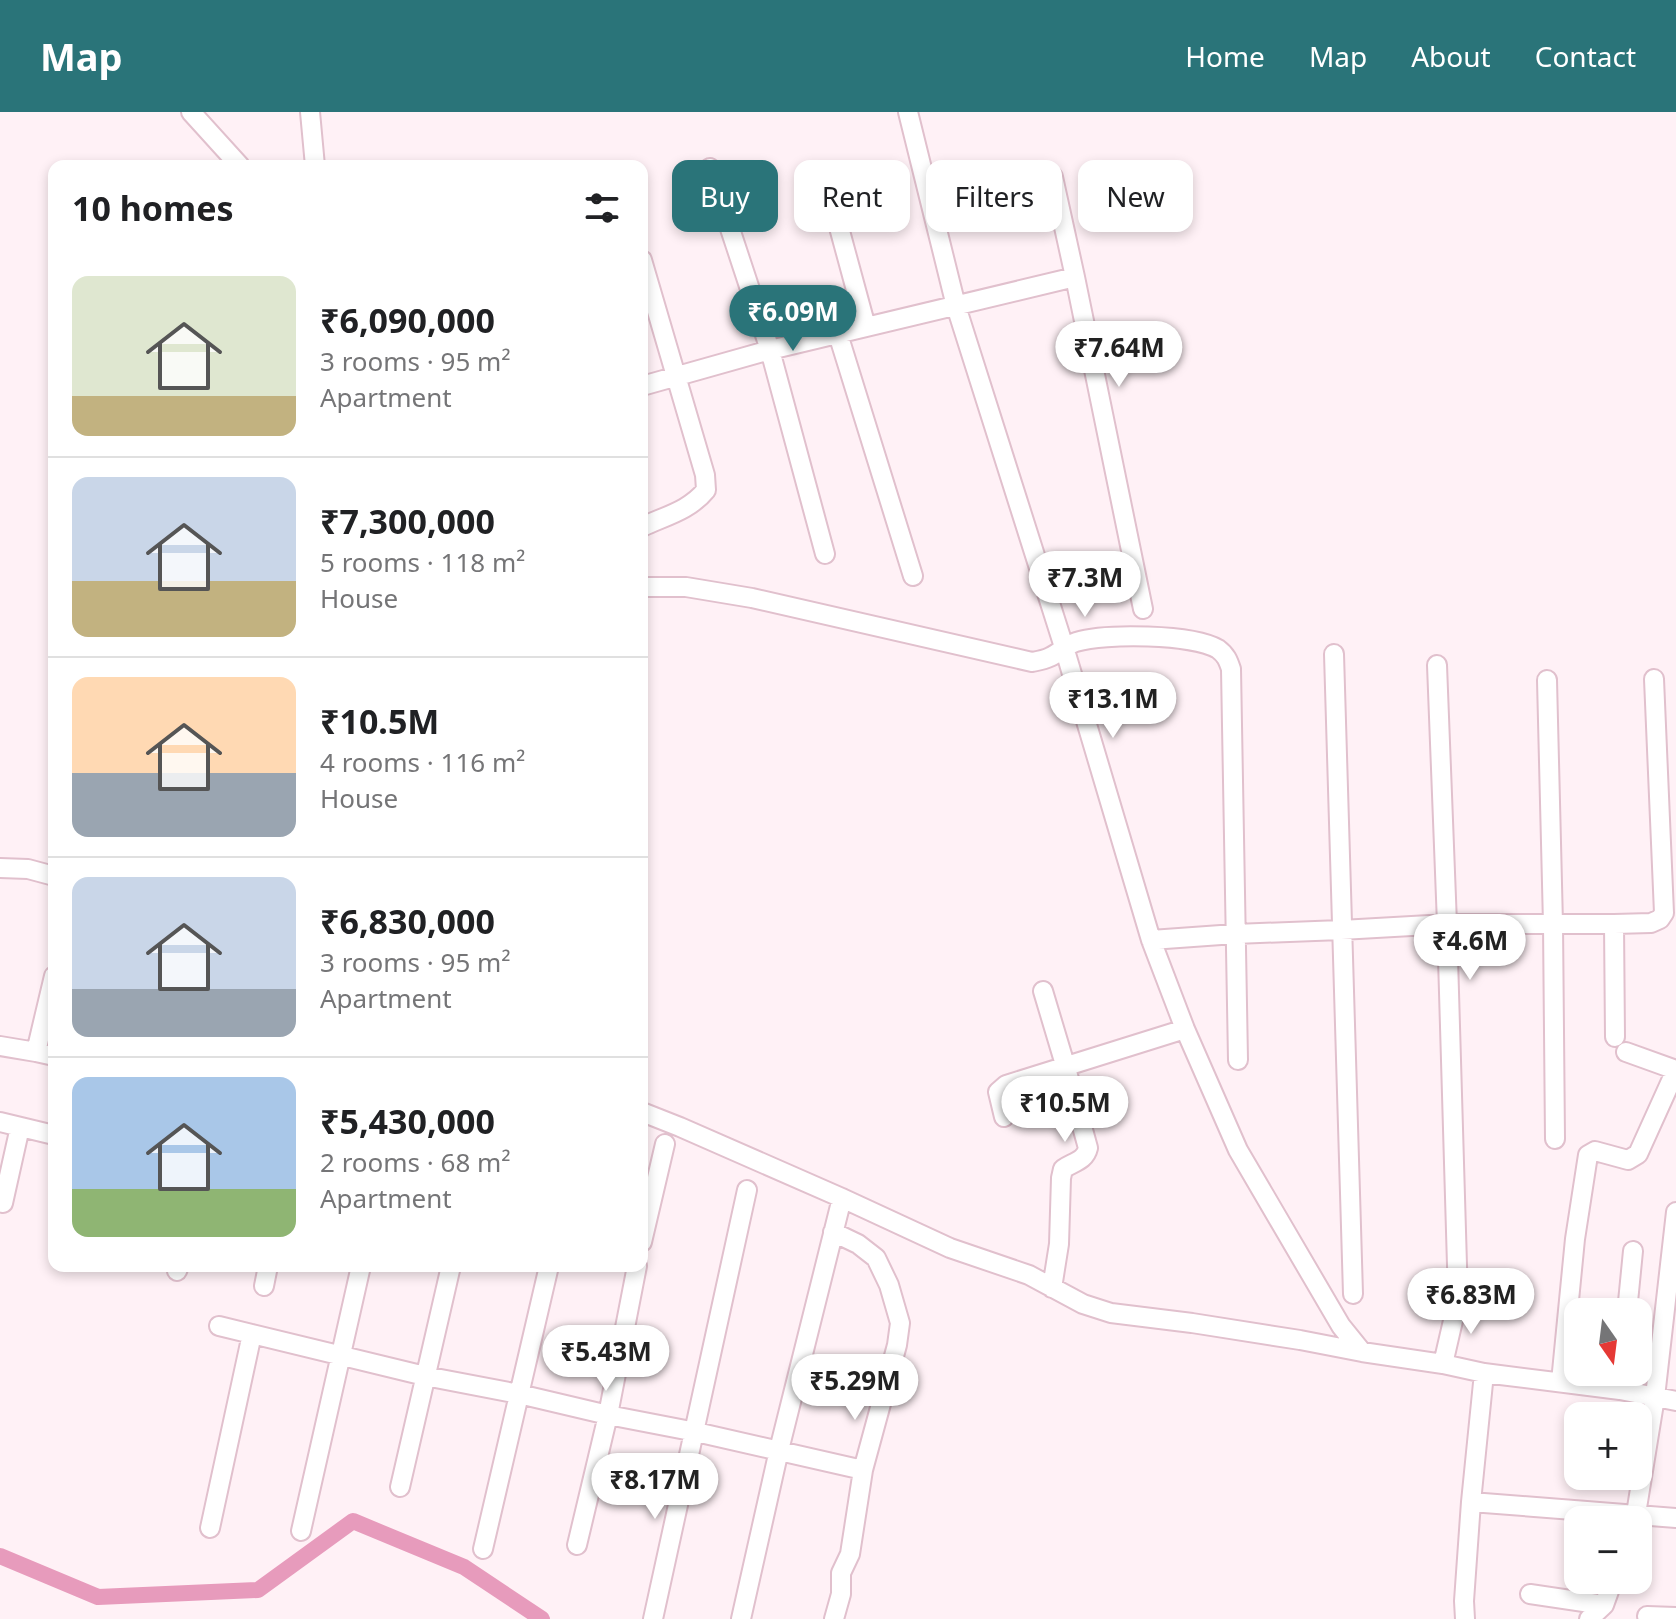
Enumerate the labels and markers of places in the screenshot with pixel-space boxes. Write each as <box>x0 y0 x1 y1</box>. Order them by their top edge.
pin: ₹6.09M <box>728 285 858 353</box>
pin: ₹7.64M <box>1054 321 1184 389</box>
pin: ₹7.3M <box>1029 551 1141 619</box>
pin: ₹13.1M <box>1048 672 1178 740</box>
pin: ₹4.6M <box>1414 914 1526 982</box>
pin: ₹10.5M <box>1000 1076 1130 1144</box>
pin: ₹6.83M <box>1406 1268 1536 1336</box>
pin: ₹5.43M <box>541 1325 671 1393</box>
pin: ₹5.29M <box>790 1354 920 1422</box>
pin: ₹8.17M <box>590 1453 720 1521</box>

